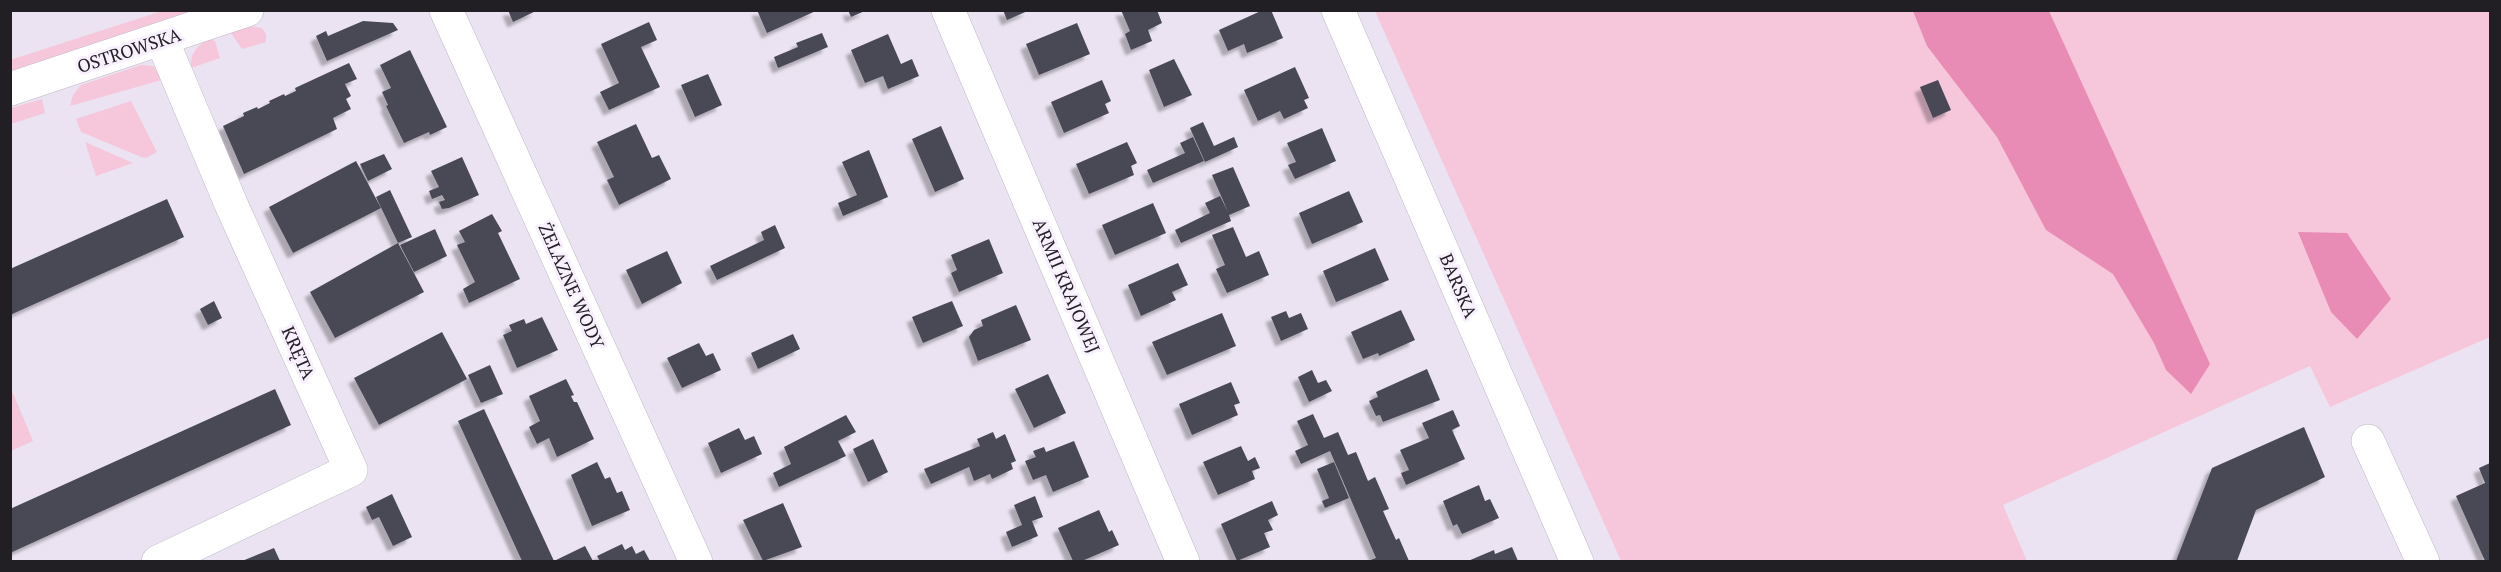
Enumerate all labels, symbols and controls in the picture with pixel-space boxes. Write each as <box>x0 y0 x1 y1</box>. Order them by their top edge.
street label: OSTROWSKA <box>74 22 184 78</box>
street label: ARMII KRAJOWEJ <box>1028 215 1106 357</box>
street label: ŻELAZNE WODY <box>533 219 611 353</box>
street label: BARSKA <box>1435 250 1484 322</box>
street label: KRĘTA <box>277 322 321 383</box>

